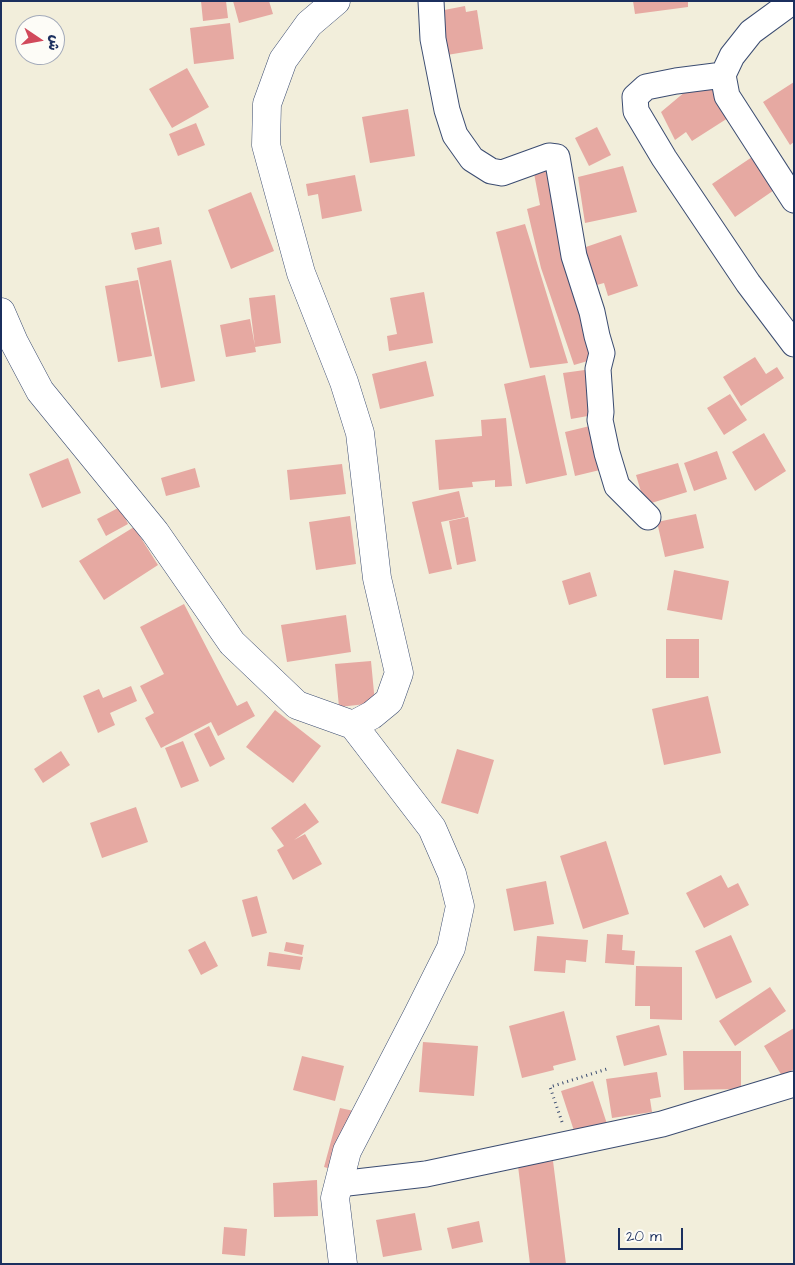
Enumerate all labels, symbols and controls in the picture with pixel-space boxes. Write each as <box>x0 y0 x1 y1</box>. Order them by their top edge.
north arrow <box>15 15 65 65</box>
text: ش <box>42 33 65 53</box>
scale bar <box>620 1218 685 1250</box>
text: 20 m <box>626 1226 662 1247</box>

